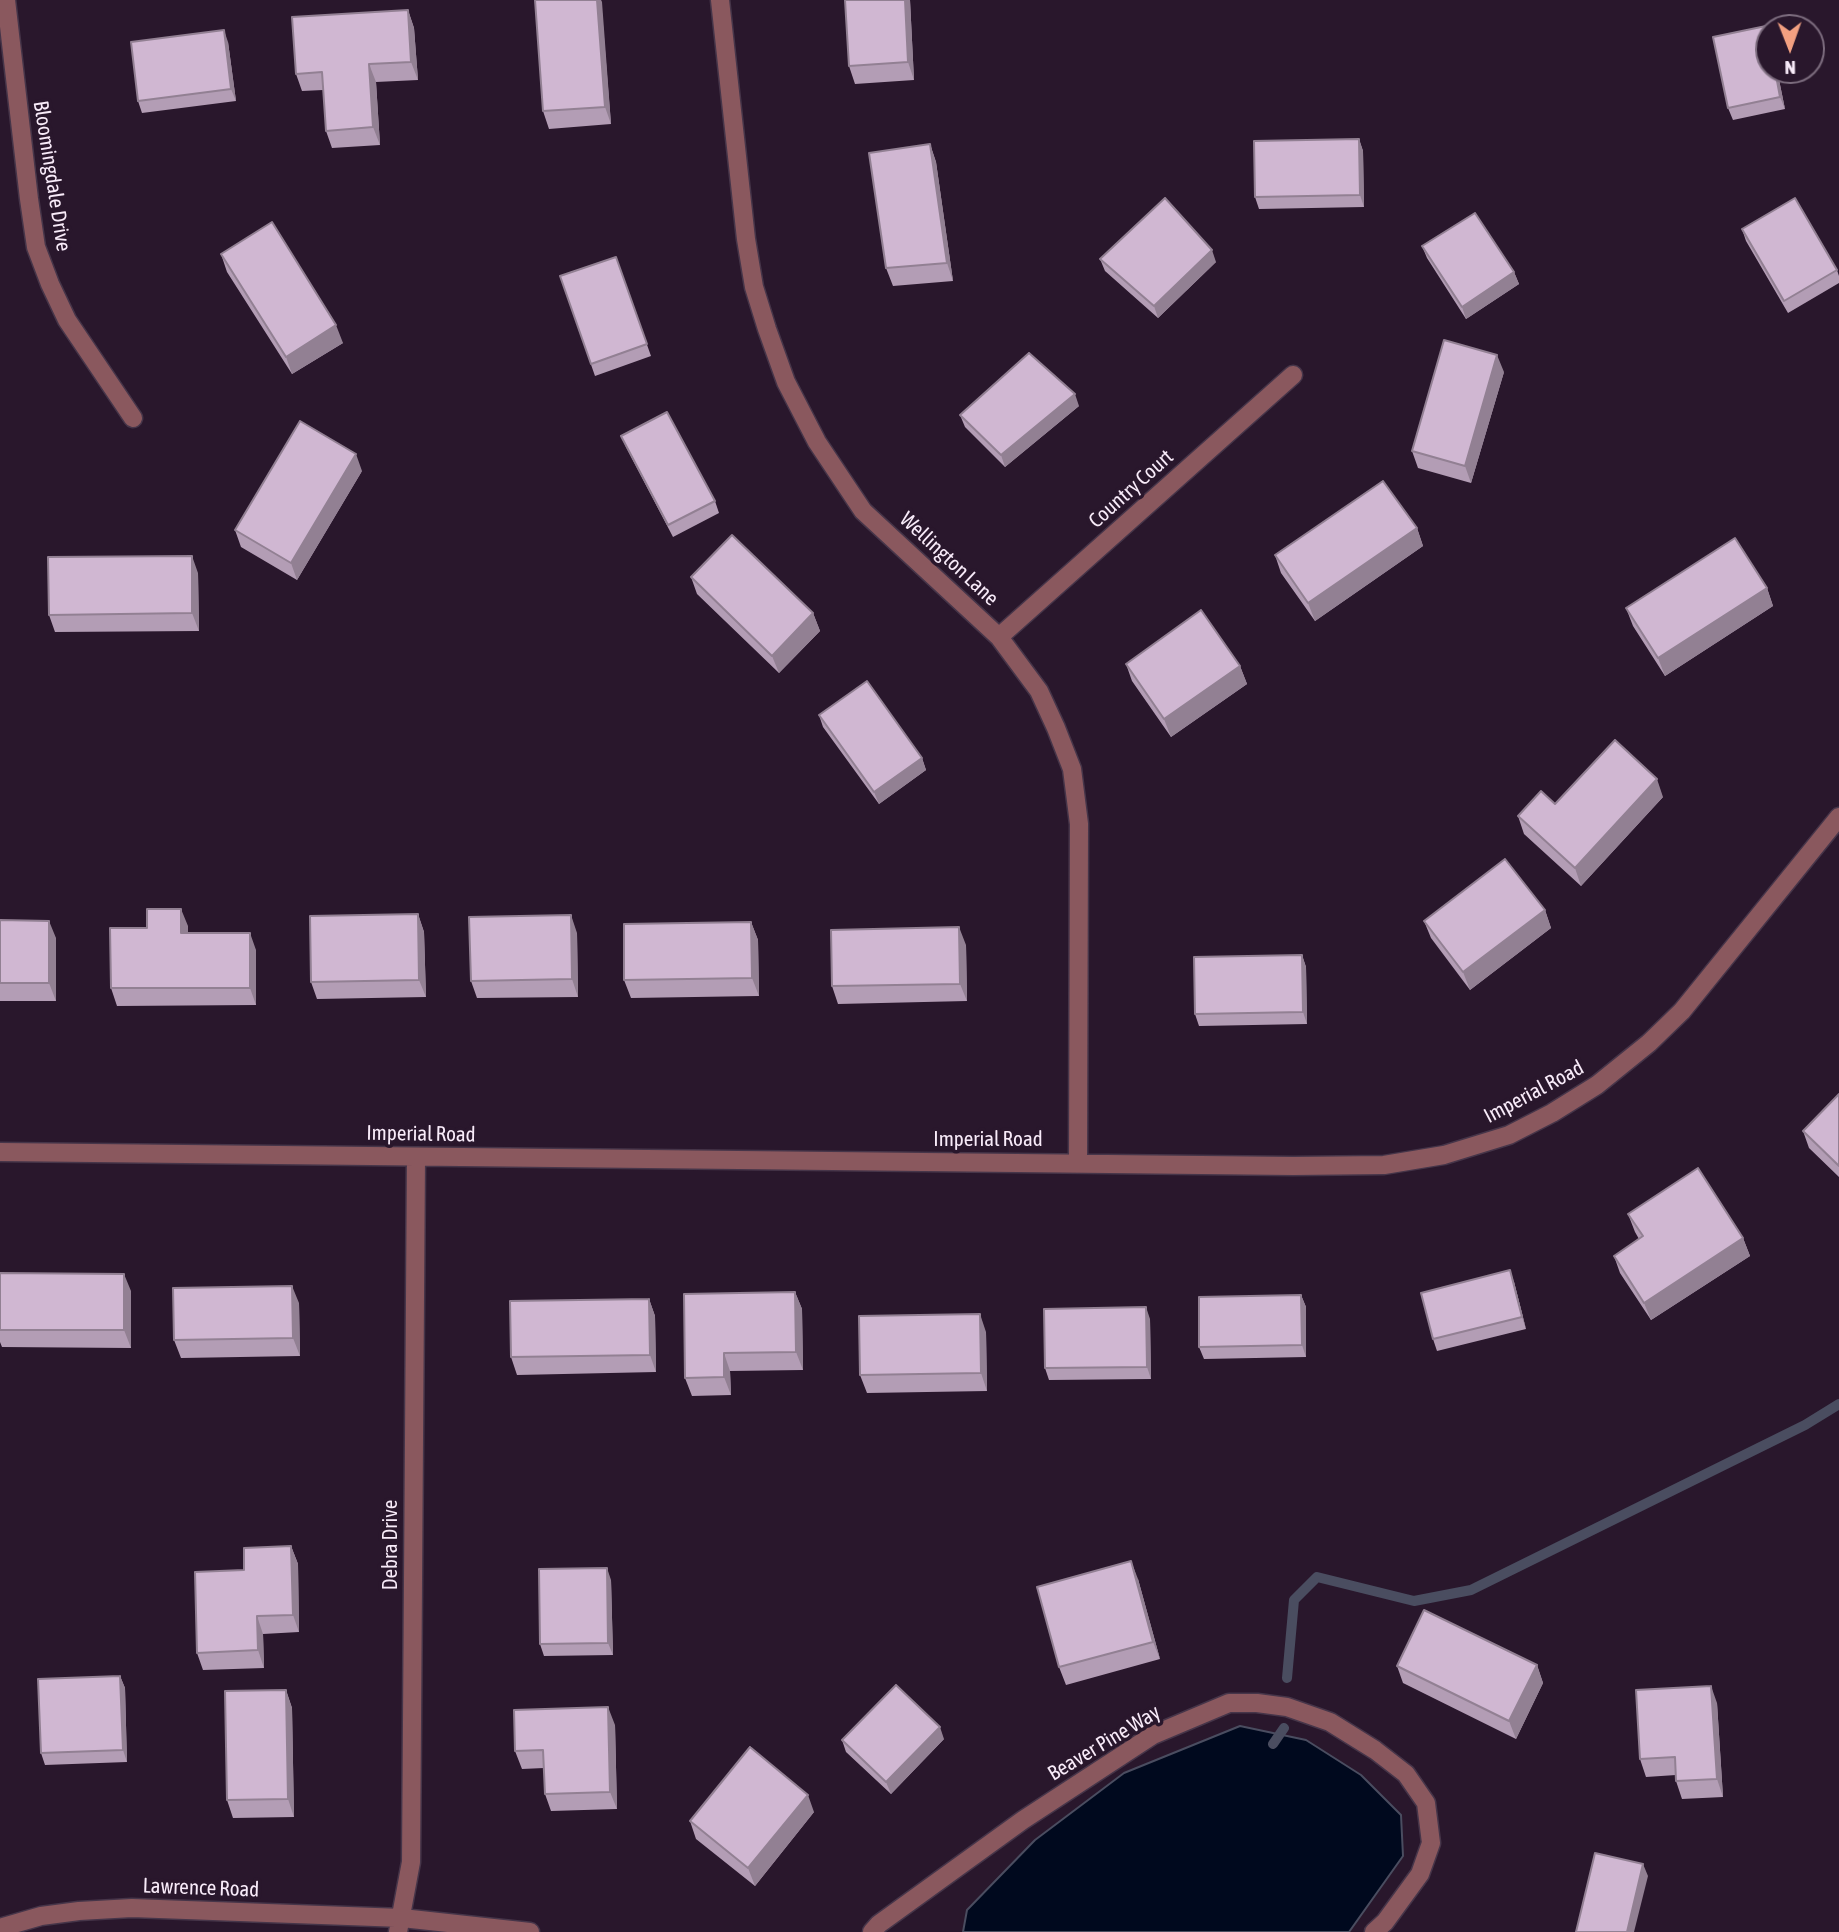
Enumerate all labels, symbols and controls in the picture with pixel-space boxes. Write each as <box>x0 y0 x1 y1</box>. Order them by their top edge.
north arrow <box>1755 14 1825 84</box>
text: N <box>1785 57 1796 79</box>
street label: Bloomingdale Drive <box>28 99 76 253</box>
street label: Country Court <box>1084 445 1178 533</box>
street label: Wellington Lane <box>894 507 1004 611</box>
street label: Imperial Road <box>1480 1055 1588 1129</box>
street label: Imperial Road <box>366 1120 476 1148</box>
street label: Imperial Road <box>933 1126 1043 1152</box>
street label: Debra Drive <box>377 1500 403 1590</box>
street label: Beaver Pine Way <box>1043 1700 1165 1786</box>
street label: Lawrence Road <box>142 1873 260 1903</box>

